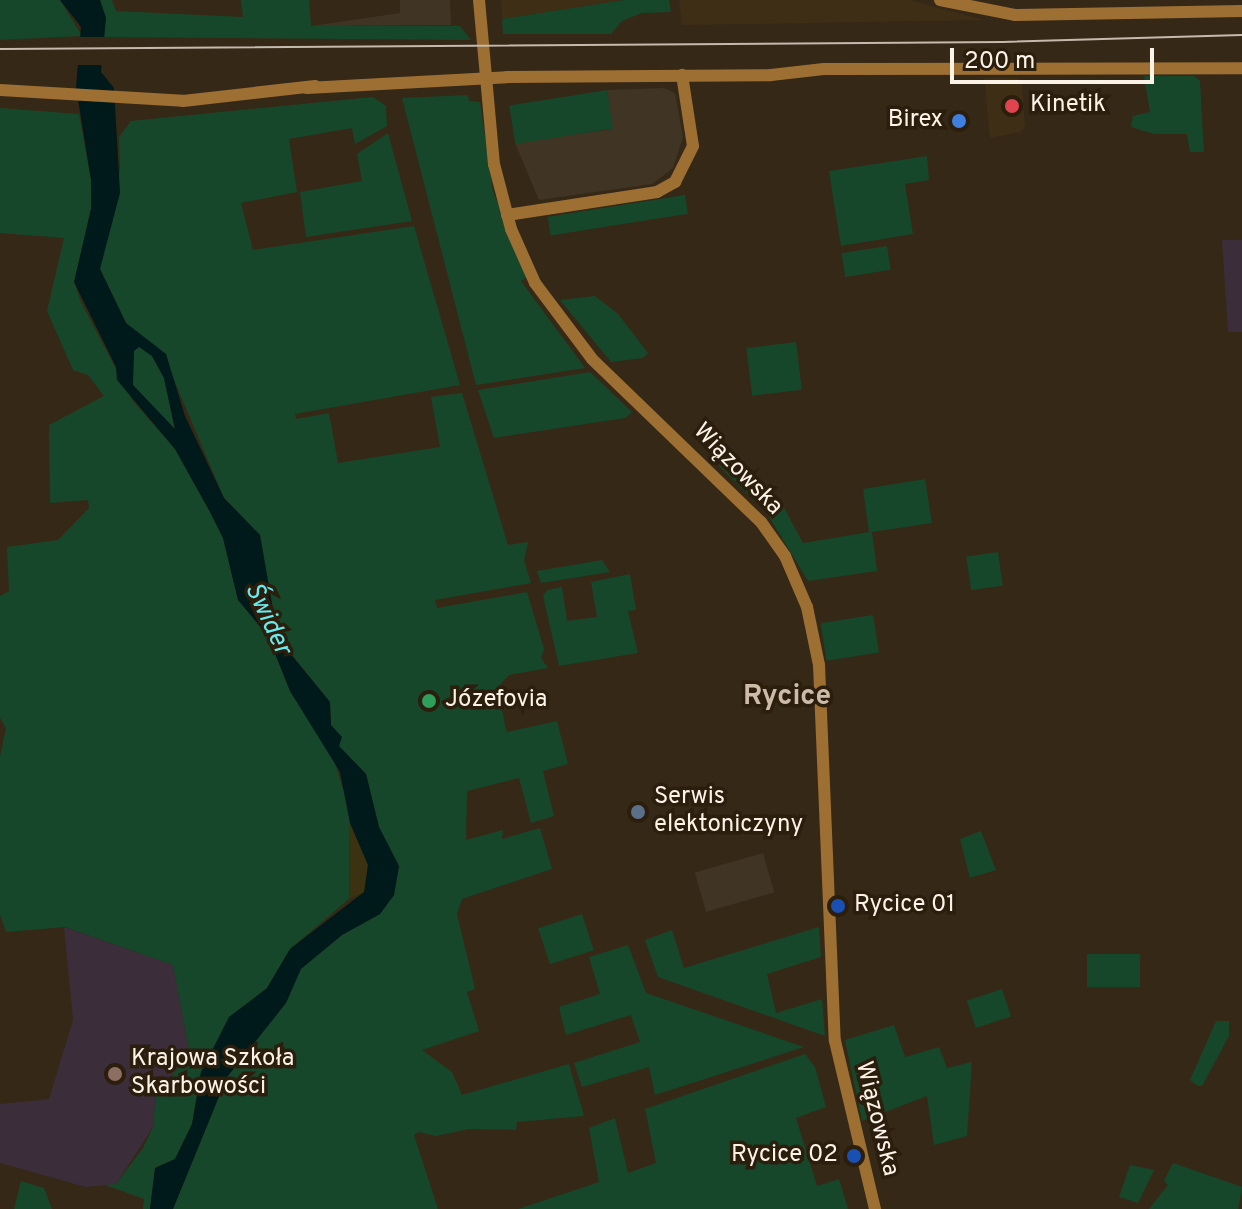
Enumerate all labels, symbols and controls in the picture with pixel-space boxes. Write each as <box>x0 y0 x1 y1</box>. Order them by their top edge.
scale bar <box>954 32 1158 82</box>
text: 200 m <box>964 47 1035 77</box>
place label: Kinetik <box>1030 92 1106 120</box>
marker: Kinetik <box>1001 95 1023 117</box>
place label: Birex <box>888 107 943 135</box>
marker: Birex <box>950 112 968 130</box>
street label: Wiązowska <box>686 418 788 522</box>
water label: Świder <box>237 578 297 660</box>
district label: Rycice <box>743 680 831 714</box>
place label: Józefovia <box>445 687 547 715</box>
marker: Józefovia <box>420 692 438 710</box>
place label: Serwis elektoniczyny <box>654 784 803 840</box>
marker: Serwis elektoniczyny <box>629 803 647 821</box>
place label: Rycice 01 <box>854 892 955 920</box>
marker: Rycice 01 <box>829 897 847 915</box>
place label: Krajowa Szkoła Skarbowości <box>131 1046 294 1102</box>
street label: Wiązowska <box>848 1059 904 1179</box>
marker: Krajowa Szkoła Skarbowości <box>106 1065 124 1083</box>
place label: Rycice 02 <box>731 1142 838 1170</box>
marker: Rycice 02 <box>845 1147 863 1165</box>

